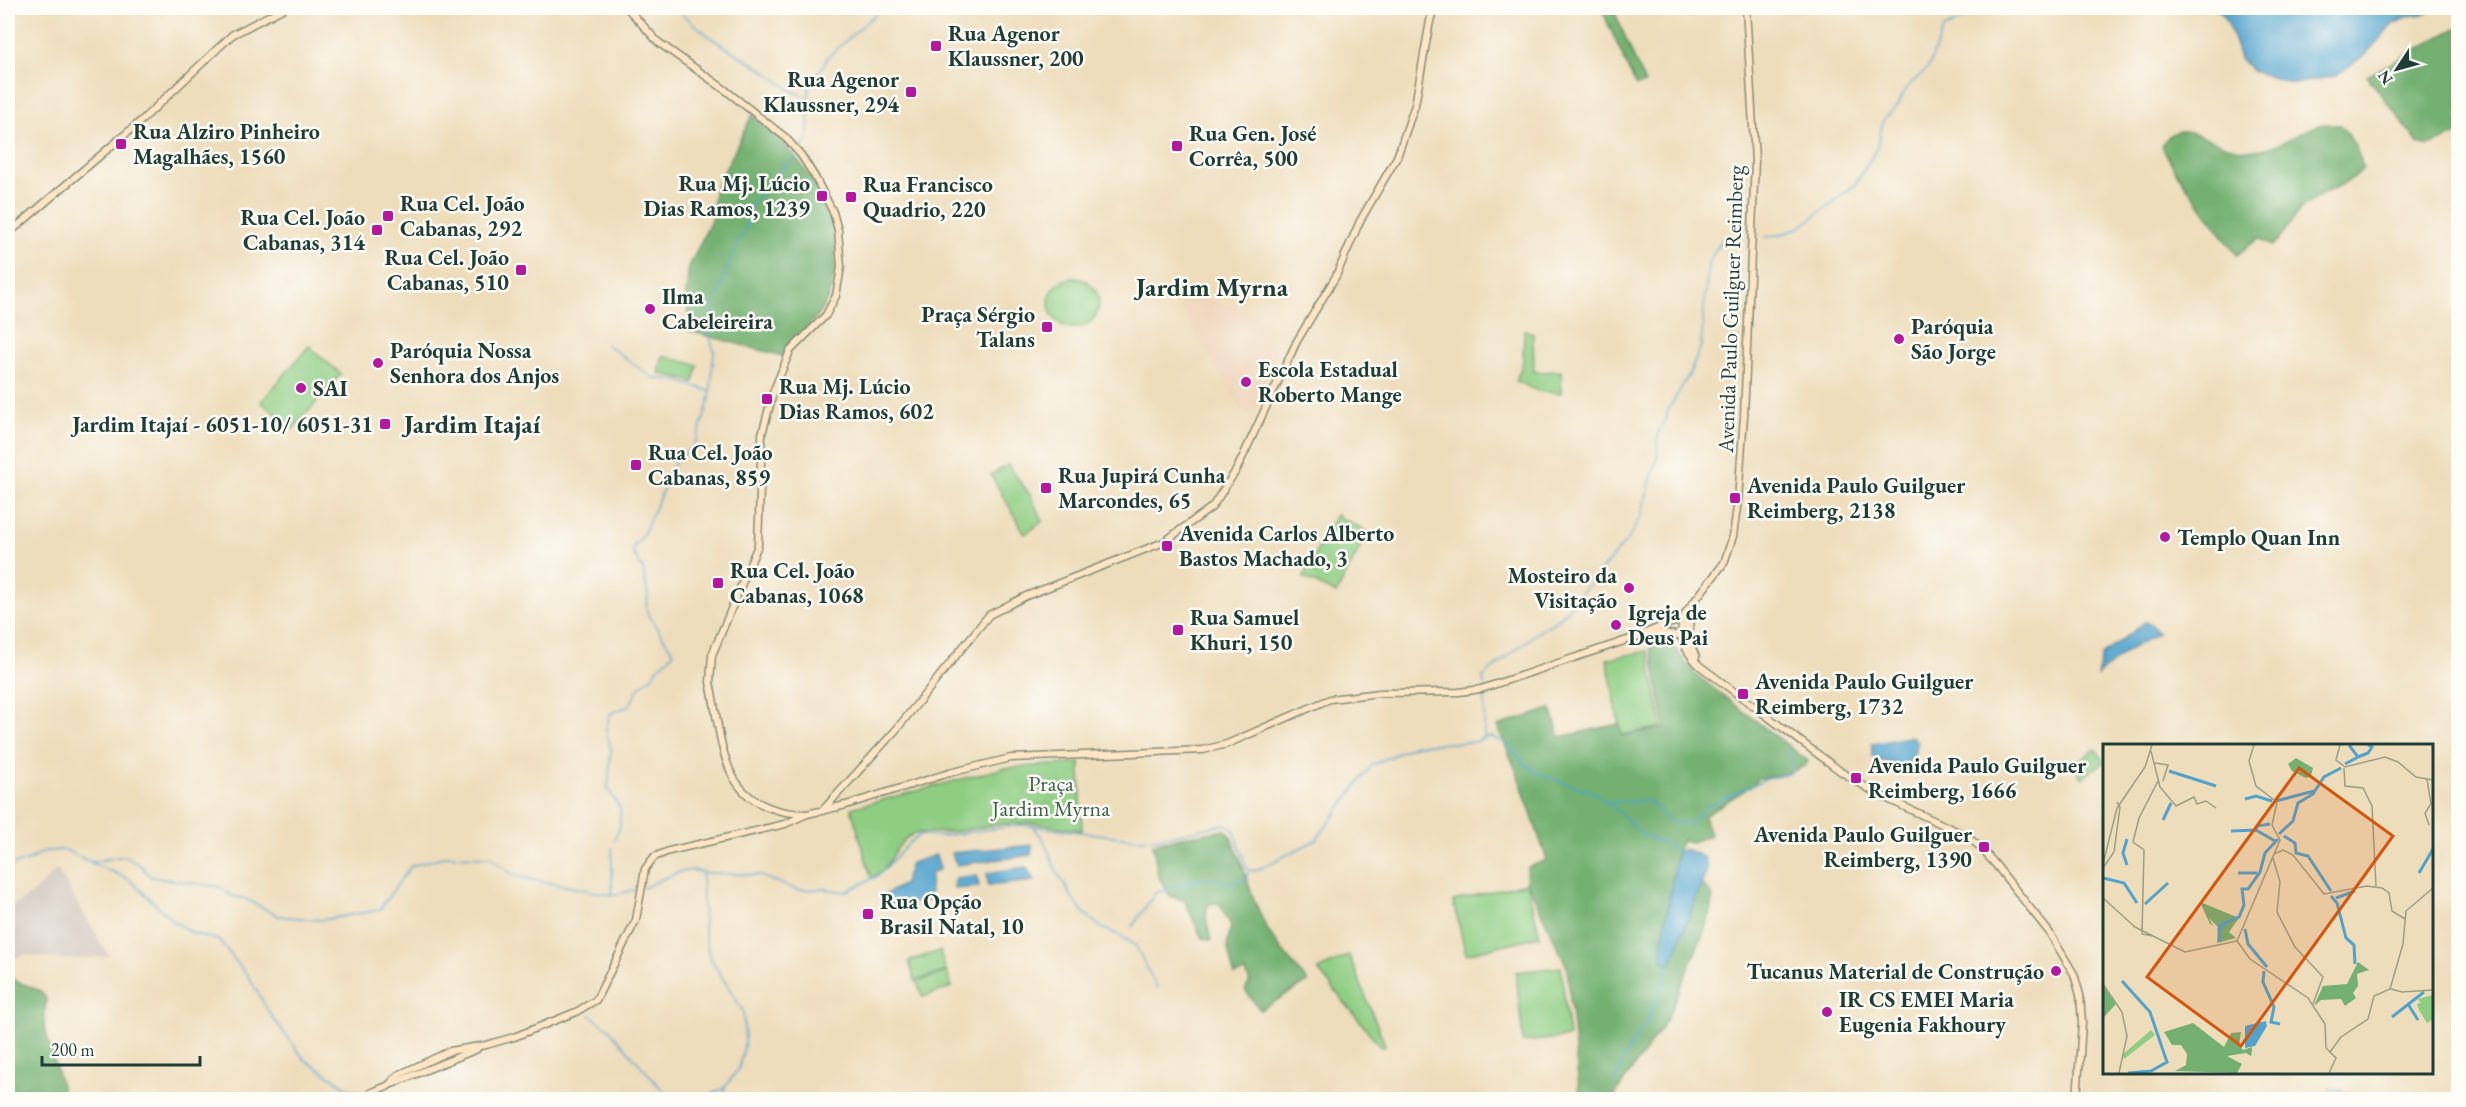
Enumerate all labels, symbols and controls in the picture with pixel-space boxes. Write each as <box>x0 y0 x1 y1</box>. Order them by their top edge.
place label: Rua Agenor Klaussner, 200 <box>948 19 1084 73</box>
marker: Rua Agenor Klaussner, 200 <box>929 39 943 53</box>
north arrow <box>2367 39 2427 99</box>
place label: Rua Agenor Klaussner, 294 <box>763 65 900 119</box>
text: N <box>2373 66 2398 89</box>
marker: Rua Agenor Klaussner, 294 <box>904 85 918 99</box>
place label: Rua Alziro Pinheiro Magalhães, 1560 <box>133 117 320 171</box>
place label: Rua Gen. José Corrêa, 500 <box>1189 119 1316 173</box>
marker: Rua Alziro Pinheiro Magalhães, 1560 <box>114 137 128 151</box>
marker: Rua Gen. José Corrêa, 500 <box>1170 139 1184 153</box>
street label: Avenida Paulo Guilguer Reimberg <box>1711 164 1750 454</box>
place label: Rua Mj. Lúcio Dias Ramos, 1239 <box>644 169 810 223</box>
place label: Rua Francisco Quadrio, 220 <box>863 170 993 224</box>
place label: Rua Cel. João Cabanas, 292 <box>400 189 525 243</box>
marker: Rua Mj. Lúcio Dias Ramos, 1239 <box>815 189 829 203</box>
marker: Rua Francisco Quadrio, 220 <box>844 190 858 204</box>
place label: Rua Cel. João Cabanas, 314 <box>240 203 365 257</box>
marker: Rua Cel. João Cabanas, 292 <box>381 209 395 223</box>
marker: Rua Cel. João Cabanas, 314 <box>370 223 384 237</box>
place label: Rua Cel. João Cabanas, 510 <box>384 243 509 297</box>
marker: Rua Cel. João Cabanas, 510 <box>514 263 528 277</box>
district label: Jardim Myrna <box>1133 270 1289 304</box>
place label: Ilma Cabeleireira <box>662 282 773 336</box>
place label: Praça Sérgio Talans <box>921 300 1035 354</box>
marker: Ilma Cabeleireira <box>643 302 657 316</box>
place label: Paróquia São Jorge <box>1911 312 1996 366</box>
marker: Praça Sérgio Talans <box>1040 320 1054 334</box>
marker: Paróquia São Jorge <box>1892 332 1906 346</box>
place label: Paróquia Nossa Senhora dos Anjos <box>390 336 559 390</box>
place label: Escola Estadual Roberto Mange <box>1258 355 1402 409</box>
marker: Paróquia Nossa Senhora dos Anjos <box>371 356 385 370</box>
place label: Rua Mj. Lúcio Dias Ramos, 602 <box>779 372 934 426</box>
place label: SAI <box>313 374 347 403</box>
marker: Escola Estadual Roberto Mange <box>1239 375 1253 389</box>
marker: SAI <box>294 381 308 395</box>
marker: Rua Mj. Lúcio Dias Ramos, 602 <box>760 392 774 406</box>
district label: Jardim Itajaí <box>401 407 541 441</box>
place label: Jardim Itajaí - 6051-10/ 6051-31 <box>70 410 373 439</box>
marker: Jardim Itajaí - 6051-10/ 6051-31 <box>378 417 392 431</box>
place label: Rua Cel. João Cabanas, 859 <box>648 438 773 492</box>
marker: Rua Cel. João Cabanas, 859 <box>629 458 643 472</box>
place label: Rua Jupirá Cunha Marcondes, 65 <box>1058 461 1226 515</box>
place label: Avenida Paulo Guilguer Reimberg, 2138 <box>1746 471 1966 525</box>
marker: Rua Jupirá Cunha Marcondes, 65 <box>1039 481 1053 495</box>
marker: Avenida Paulo Guilguer Reimberg, 2138 <box>1728 491 1742 505</box>
place label: Avenida Carlos Alberto Bastos Machado, 3 <box>1178 519 1394 573</box>
place label: Templo Quan Inn <box>2177 523 2341 552</box>
marker: Templo Quan Inn <box>2158 530 2172 544</box>
marker: Avenida Carlos Alberto Bastos Machado, 3 <box>1160 539 1174 553</box>
place label: Rua Cel. João Cabanas, 1068 <box>730 556 864 610</box>
place label: Mosteiro da Visitação <box>1507 561 1617 615</box>
marker: Rua Cel. João Cabanas, 1068 <box>711 576 725 590</box>
marker: Mosteiro da Visitação <box>1622 581 1636 595</box>
place label: Igreja de Deus Pai <box>1628 598 1709 652</box>
place label: Rua Samuel Khuri, 150 <box>1190 603 1299 657</box>
marker: Igreja de Deus Pai <box>1609 618 1623 632</box>
marker: Rua Samuel Khuri, 150 <box>1171 623 1185 637</box>
place label: Avenida Paulo Guilguer Reimberg, 1732 <box>1754 667 1974 721</box>
marker: Avenida Paulo Guilguer Reimberg, 1732 <box>1736 687 1750 701</box>
inset map <box>2103 744 2433 1074</box>
place label: Avenida Paulo Guilguer Reimberg, 1666 <box>1867 751 2087 805</box>
park label: Praça Jardim Myrna <box>990 769 1110 823</box>
marker: Avenida Paulo Guilguer Reimberg, 1666 <box>1849 771 1863 785</box>
place label: Avenida Paulo Guilguer Reimberg, 1390 <box>1753 820 1973 874</box>
marker: Avenida Paulo Guilguer Reimberg, 1390 <box>1977 840 1991 854</box>
place label: Rua Opção Brasil Natal, 10 <box>880 887 1024 941</box>
marker: Rua Opção Brasil Natal, 10 <box>861 907 875 921</box>
place label: Tucanus Material de Construção <box>1746 957 2044 986</box>
marker: Tucanus Material de Construção <box>2049 964 2063 978</box>
place label: IR CS EMEI Maria Eugenia Fakhoury <box>1839 985 2014 1039</box>
marker: IR CS EMEI Maria Eugenia Fakhoury <box>1820 1005 1834 1019</box>
scale bar <box>42 1029 200 1067</box>
text: 200 m <box>51 1038 95 1061</box>

